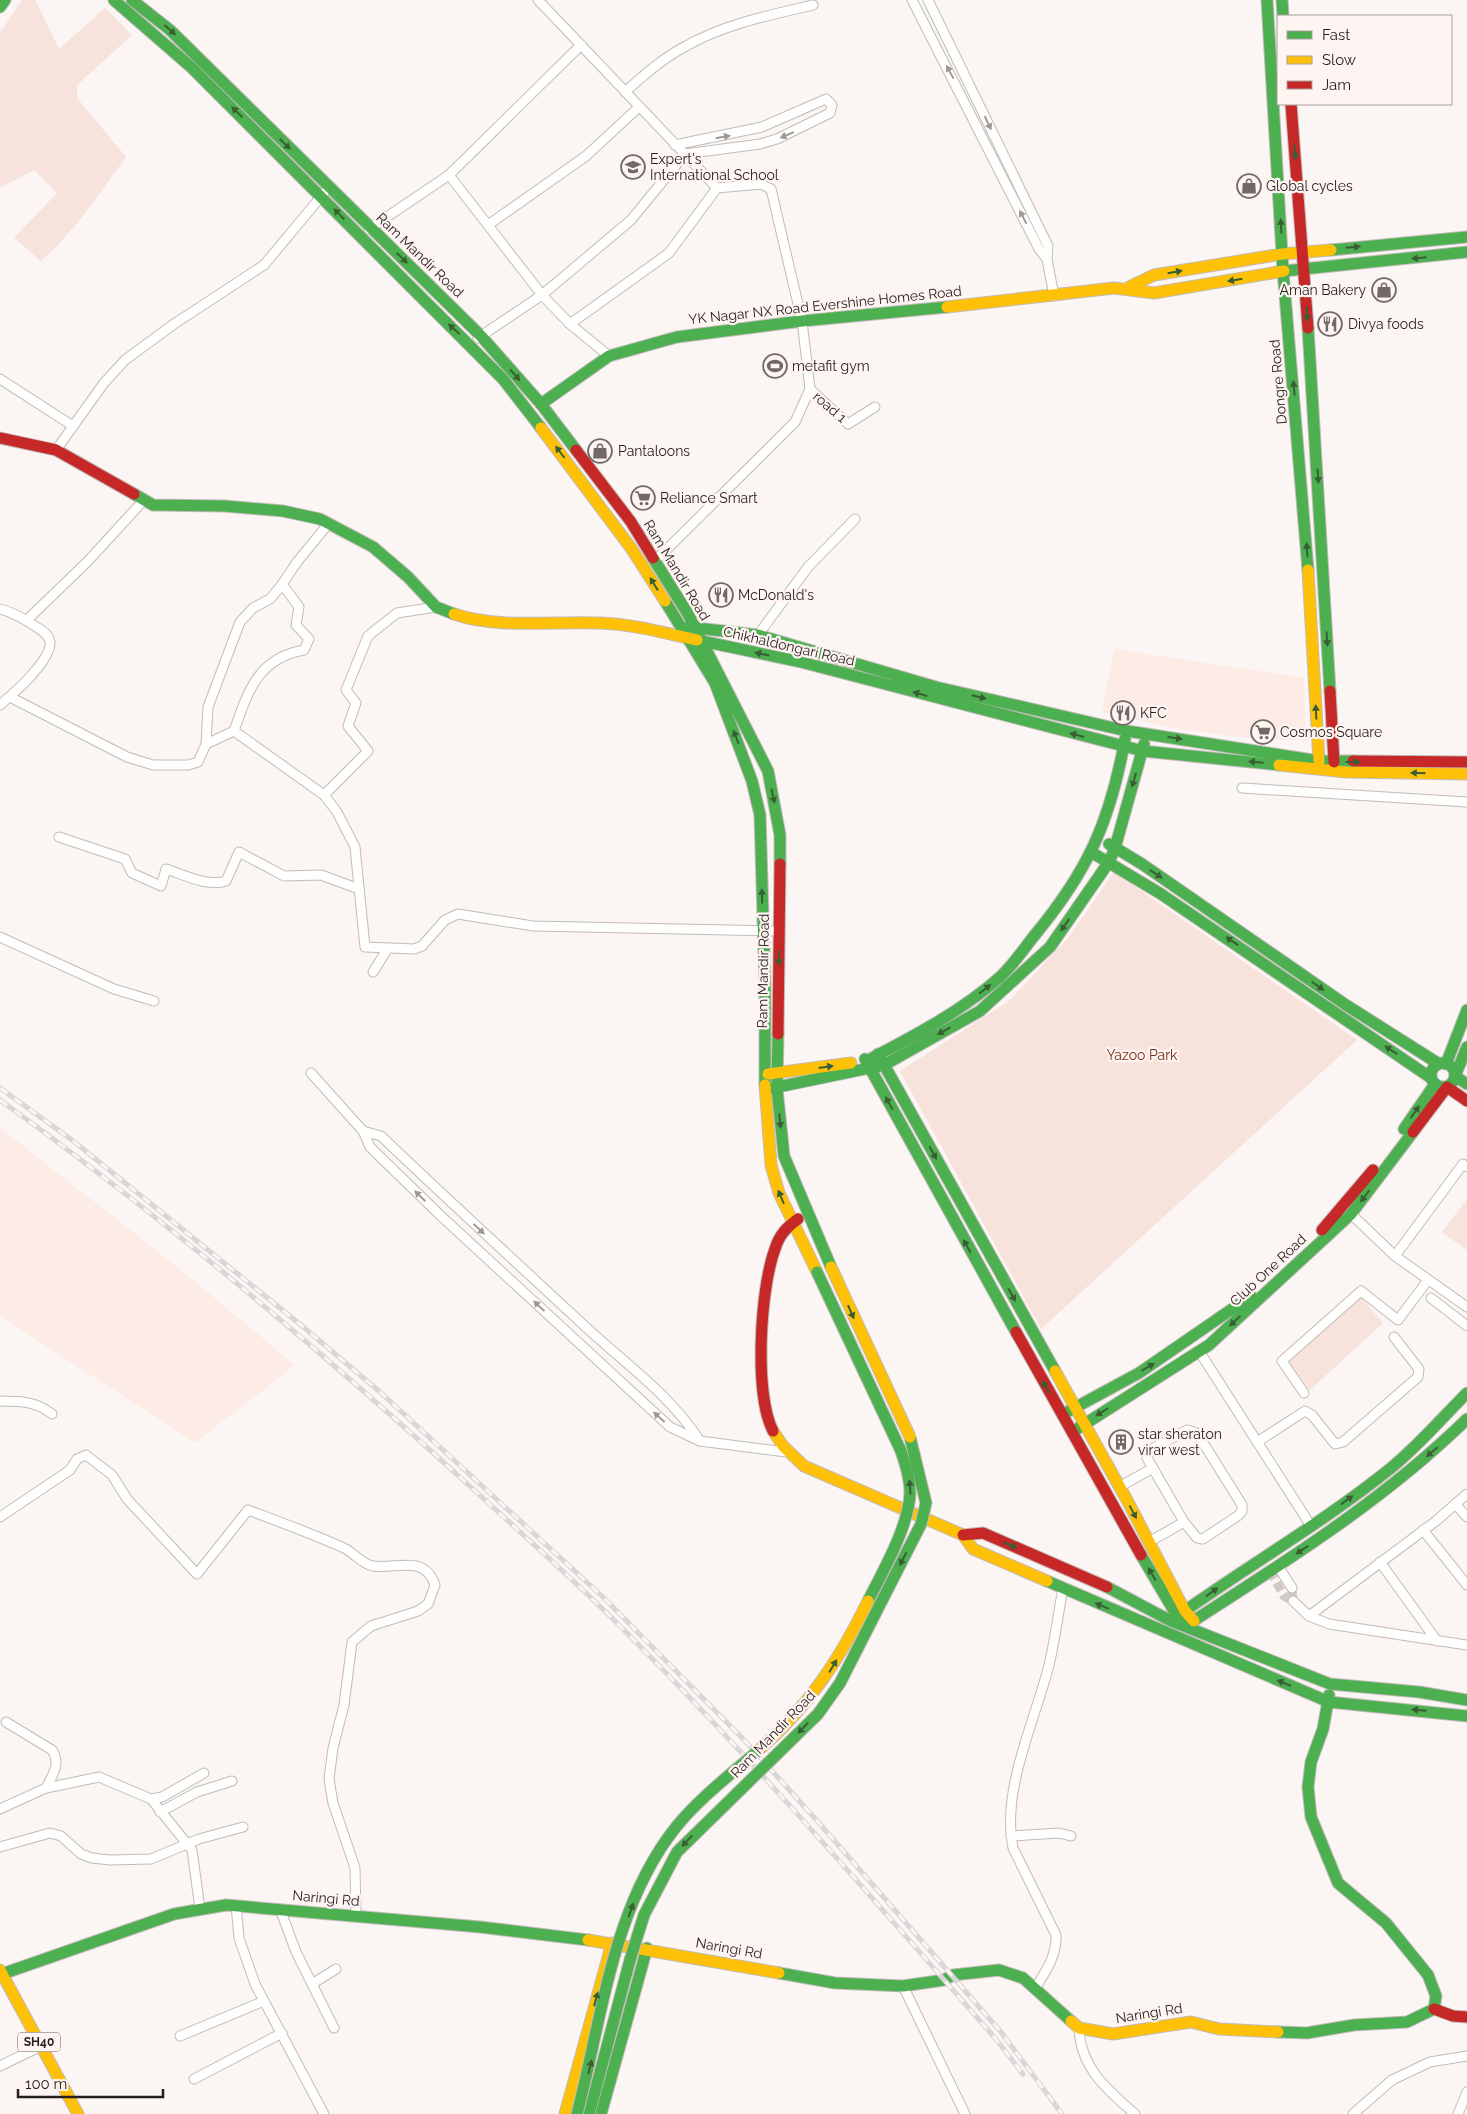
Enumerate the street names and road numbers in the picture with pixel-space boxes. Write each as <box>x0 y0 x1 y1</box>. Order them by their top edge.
street label: Ram Mandir Road <box>373 209 467 301</box>
street label: YK Nagar NX Road Evershine Homes Road <box>688 283 962 327</box>
street label: Dongre Road <box>1266 339 1290 425</box>
street label: road 1 <box>810 388 850 426</box>
street label: Ram Mandir Road <box>641 517 713 623</box>
street label: Chikhaldongari Road <box>722 623 856 669</box>
street label: Ram Mandir Road <box>754 914 772 1028</box>
street label: Club One Road <box>1227 1231 1309 1309</box>
street label: Ram Mandir Road <box>727 1687 819 1781</box>
street label: Naringi Rd <box>292 1887 360 1909</box>
street label: Naringi Rd <box>694 1934 764 1962</box>
street label: Naringi Rd <box>1114 2000 1184 2026</box>
road number: SH40 <box>18 2032 60 2052</box>

